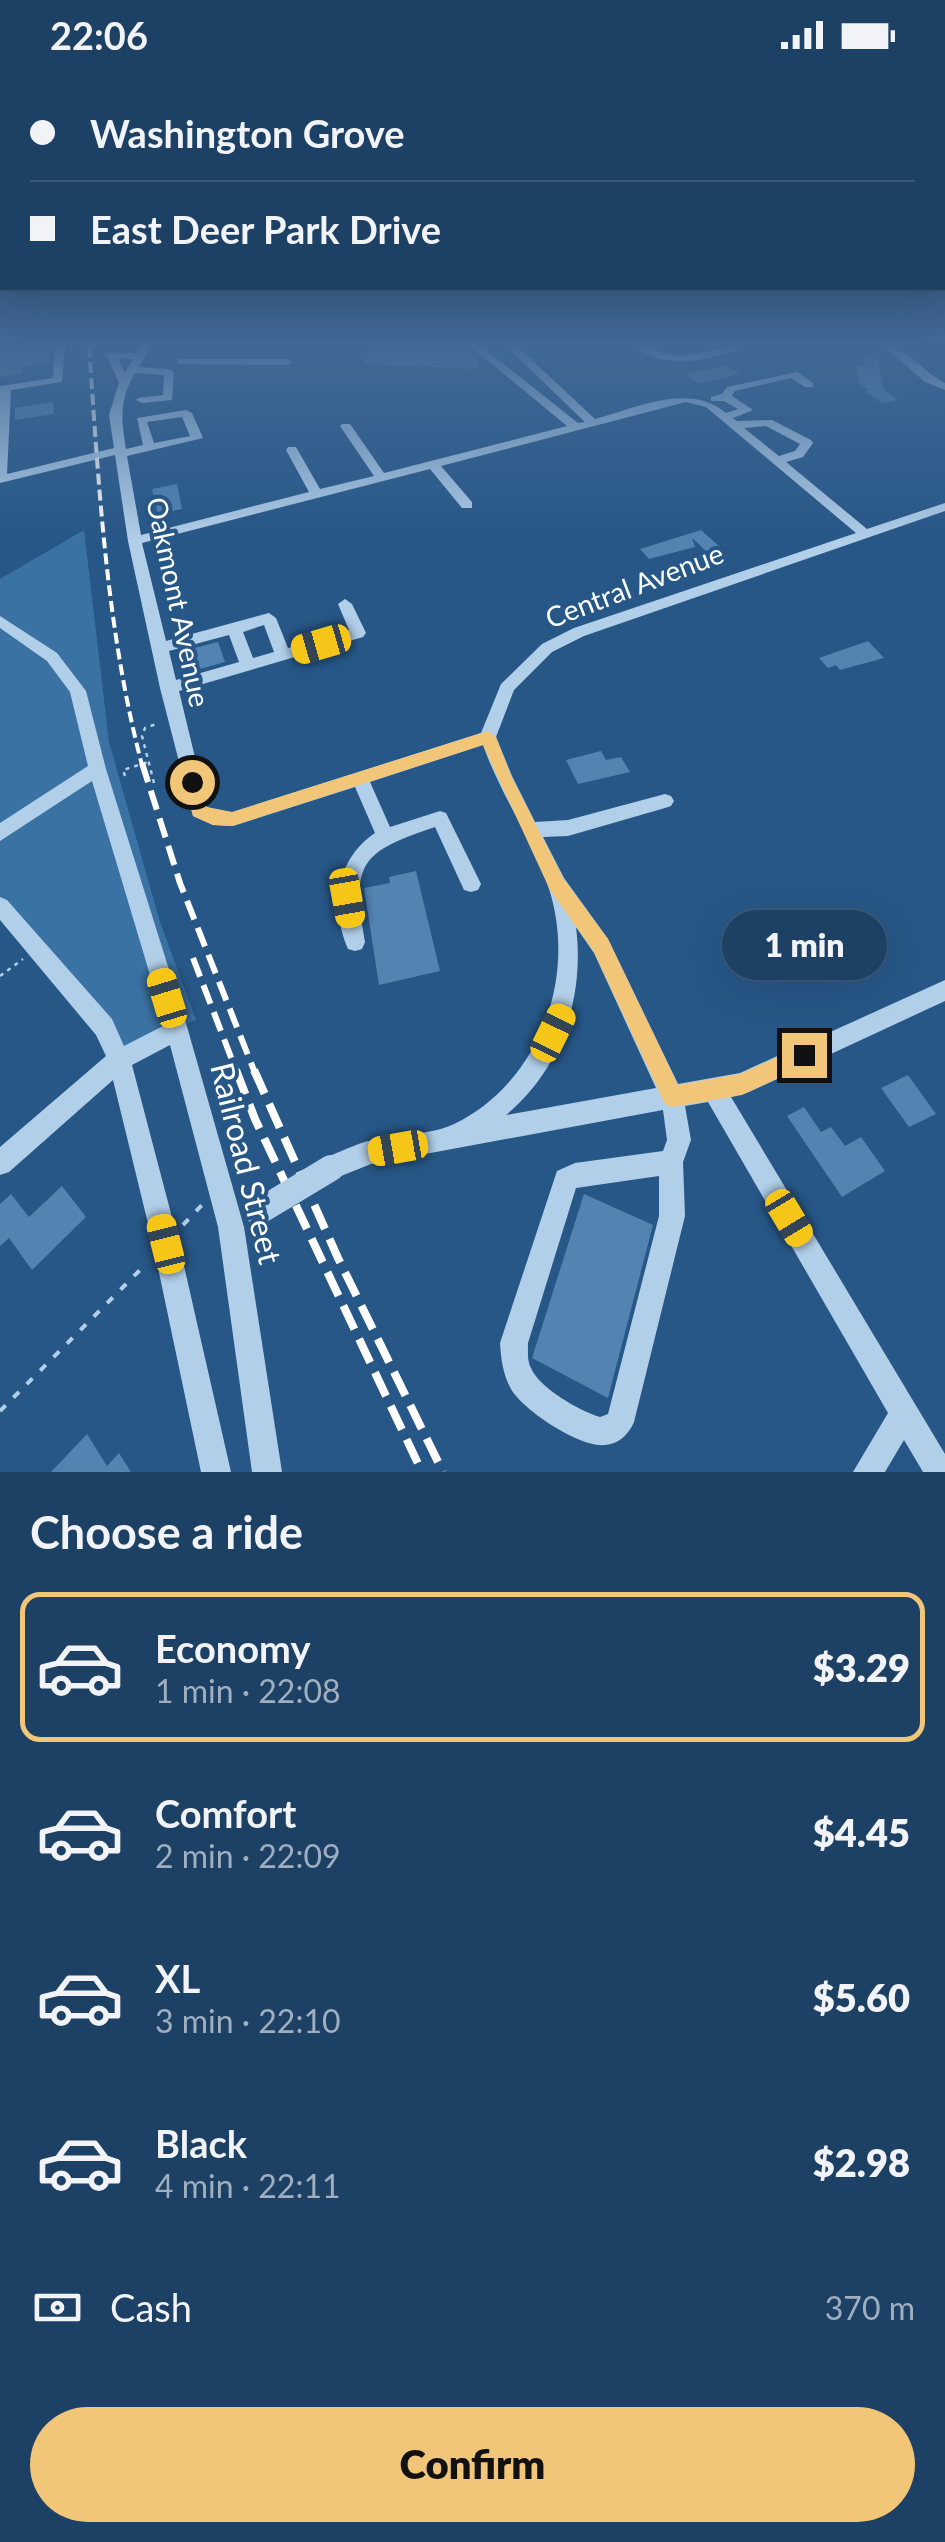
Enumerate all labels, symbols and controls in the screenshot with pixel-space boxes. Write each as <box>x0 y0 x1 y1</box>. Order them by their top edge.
text: 22:06 <box>50 12 148 58</box>
text: Washington Grove <box>90 110 405 156</box>
text: East Deer Park Drive <box>90 206 441 252</box>
street label: Oakmont Avenue <box>140 494 218 710</box>
street label: Central Avenue <box>540 535 728 635</box>
car <box>288 621 354 667</box>
route start <box>170 760 215 805</box>
car <box>327 866 367 930</box>
callout: 1 min <box>722 910 886 980</box>
text: 1 min <box>765 925 844 964</box>
car <box>144 965 190 1031</box>
car <box>526 999 580 1067</box>
route end <box>782 1033 827 1078</box>
street label: Railroad Street <box>203 1058 291 1268</box>
car <box>366 1128 430 1168</box>
car <box>761 1185 817 1251</box>
car <box>144 1211 188 1277</box>
text: Choose a ride <box>30 1505 303 1559</box>
icon: car <box>35 1622 125 1712</box>
text: Economy <box>155 1625 310 1671</box>
text: $3.29 <box>813 1644 910 1690</box>
text: 1 min · 22:08 <box>155 1671 341 1710</box>
icon: car <box>35 1787 125 1877</box>
text: Comfort <box>155 1790 296 1836</box>
text: $4.45 <box>813 1809 910 1855</box>
text: 2 min · 22:09 <box>155 1836 341 1875</box>
icon: car <box>35 1952 125 2042</box>
text: XL <box>155 1955 200 2001</box>
text: $5.60 <box>813 1974 910 2020</box>
text: 3 min · 22:10 <box>155 2001 341 2040</box>
icon: car <box>35 2117 125 2207</box>
text: Black <box>155 2120 247 2166</box>
text: $2.98 <box>813 2139 910 2185</box>
text: 4 min · 22:11 <box>155 2166 341 2205</box>
icon: cash <box>30 2280 85 2335</box>
text: Cash <box>110 2284 192 2330</box>
text: 370 m <box>825 2288 915 2327</box>
button: Confirm <box>30 2407 915 2522</box>

